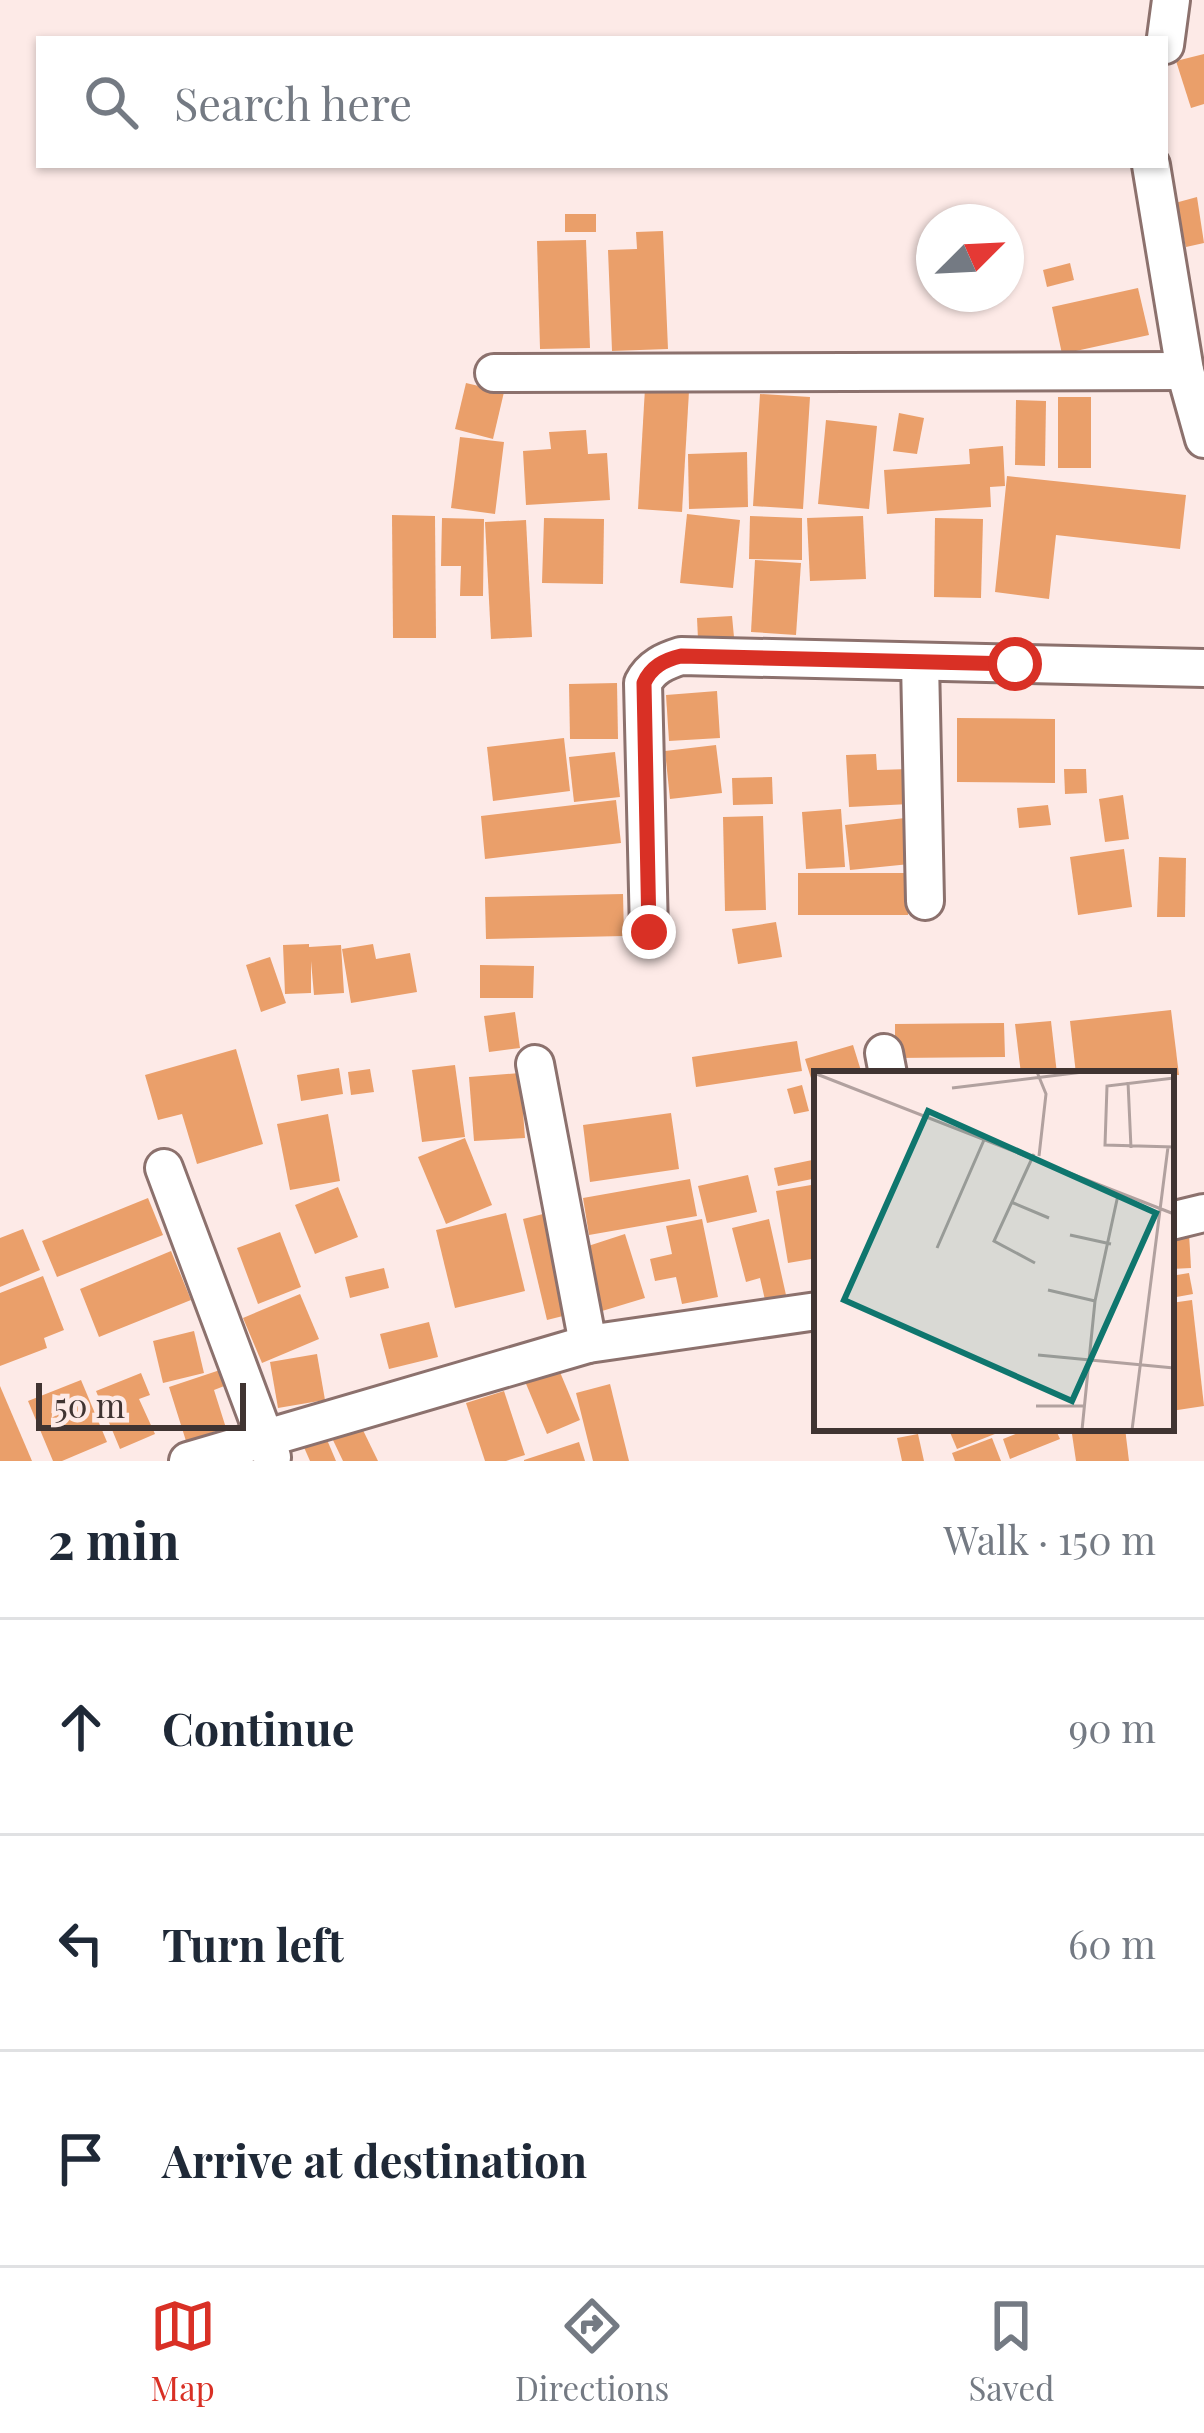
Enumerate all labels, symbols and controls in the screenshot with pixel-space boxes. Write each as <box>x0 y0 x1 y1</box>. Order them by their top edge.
search box <box>36 36 1168 168</box>
icon: search <box>78 69 144 135</box>
text: Search here <box>174 72 412 132</box>
north arrow <box>916 204 1024 312</box>
route start <box>988 637 1042 691</box>
route end <box>622 905 676 959</box>
inset map <box>814 1071 1174 1431</box>
scale bar <box>36 1377 246 1430</box>
text: 50 m <box>54 1382 125 1426</box>
text: 2 min <box>48 1505 180 1573</box>
text: Walk · 150 m <box>943 1513 1156 1565</box>
icon: ahead <box>48 1694 114 1760</box>
text: Continue <box>162 1697 354 1757</box>
text: 90 m <box>1068 1701 1156 1753</box>
icon: left <box>48 1910 114 1976</box>
text: Turn left <box>162 1913 344 1973</box>
text: 60 m <box>1068 1917 1156 1969</box>
icon: arrive <box>48 2126 114 2192</box>
text: Arrive at destination <box>162 2129 587 2189</box>
tab: Map <box>150 2293 216 2409</box>
tab: Directions <box>515 2293 669 2409</box>
tab: Saved <box>969 2293 1054 2409</box>

